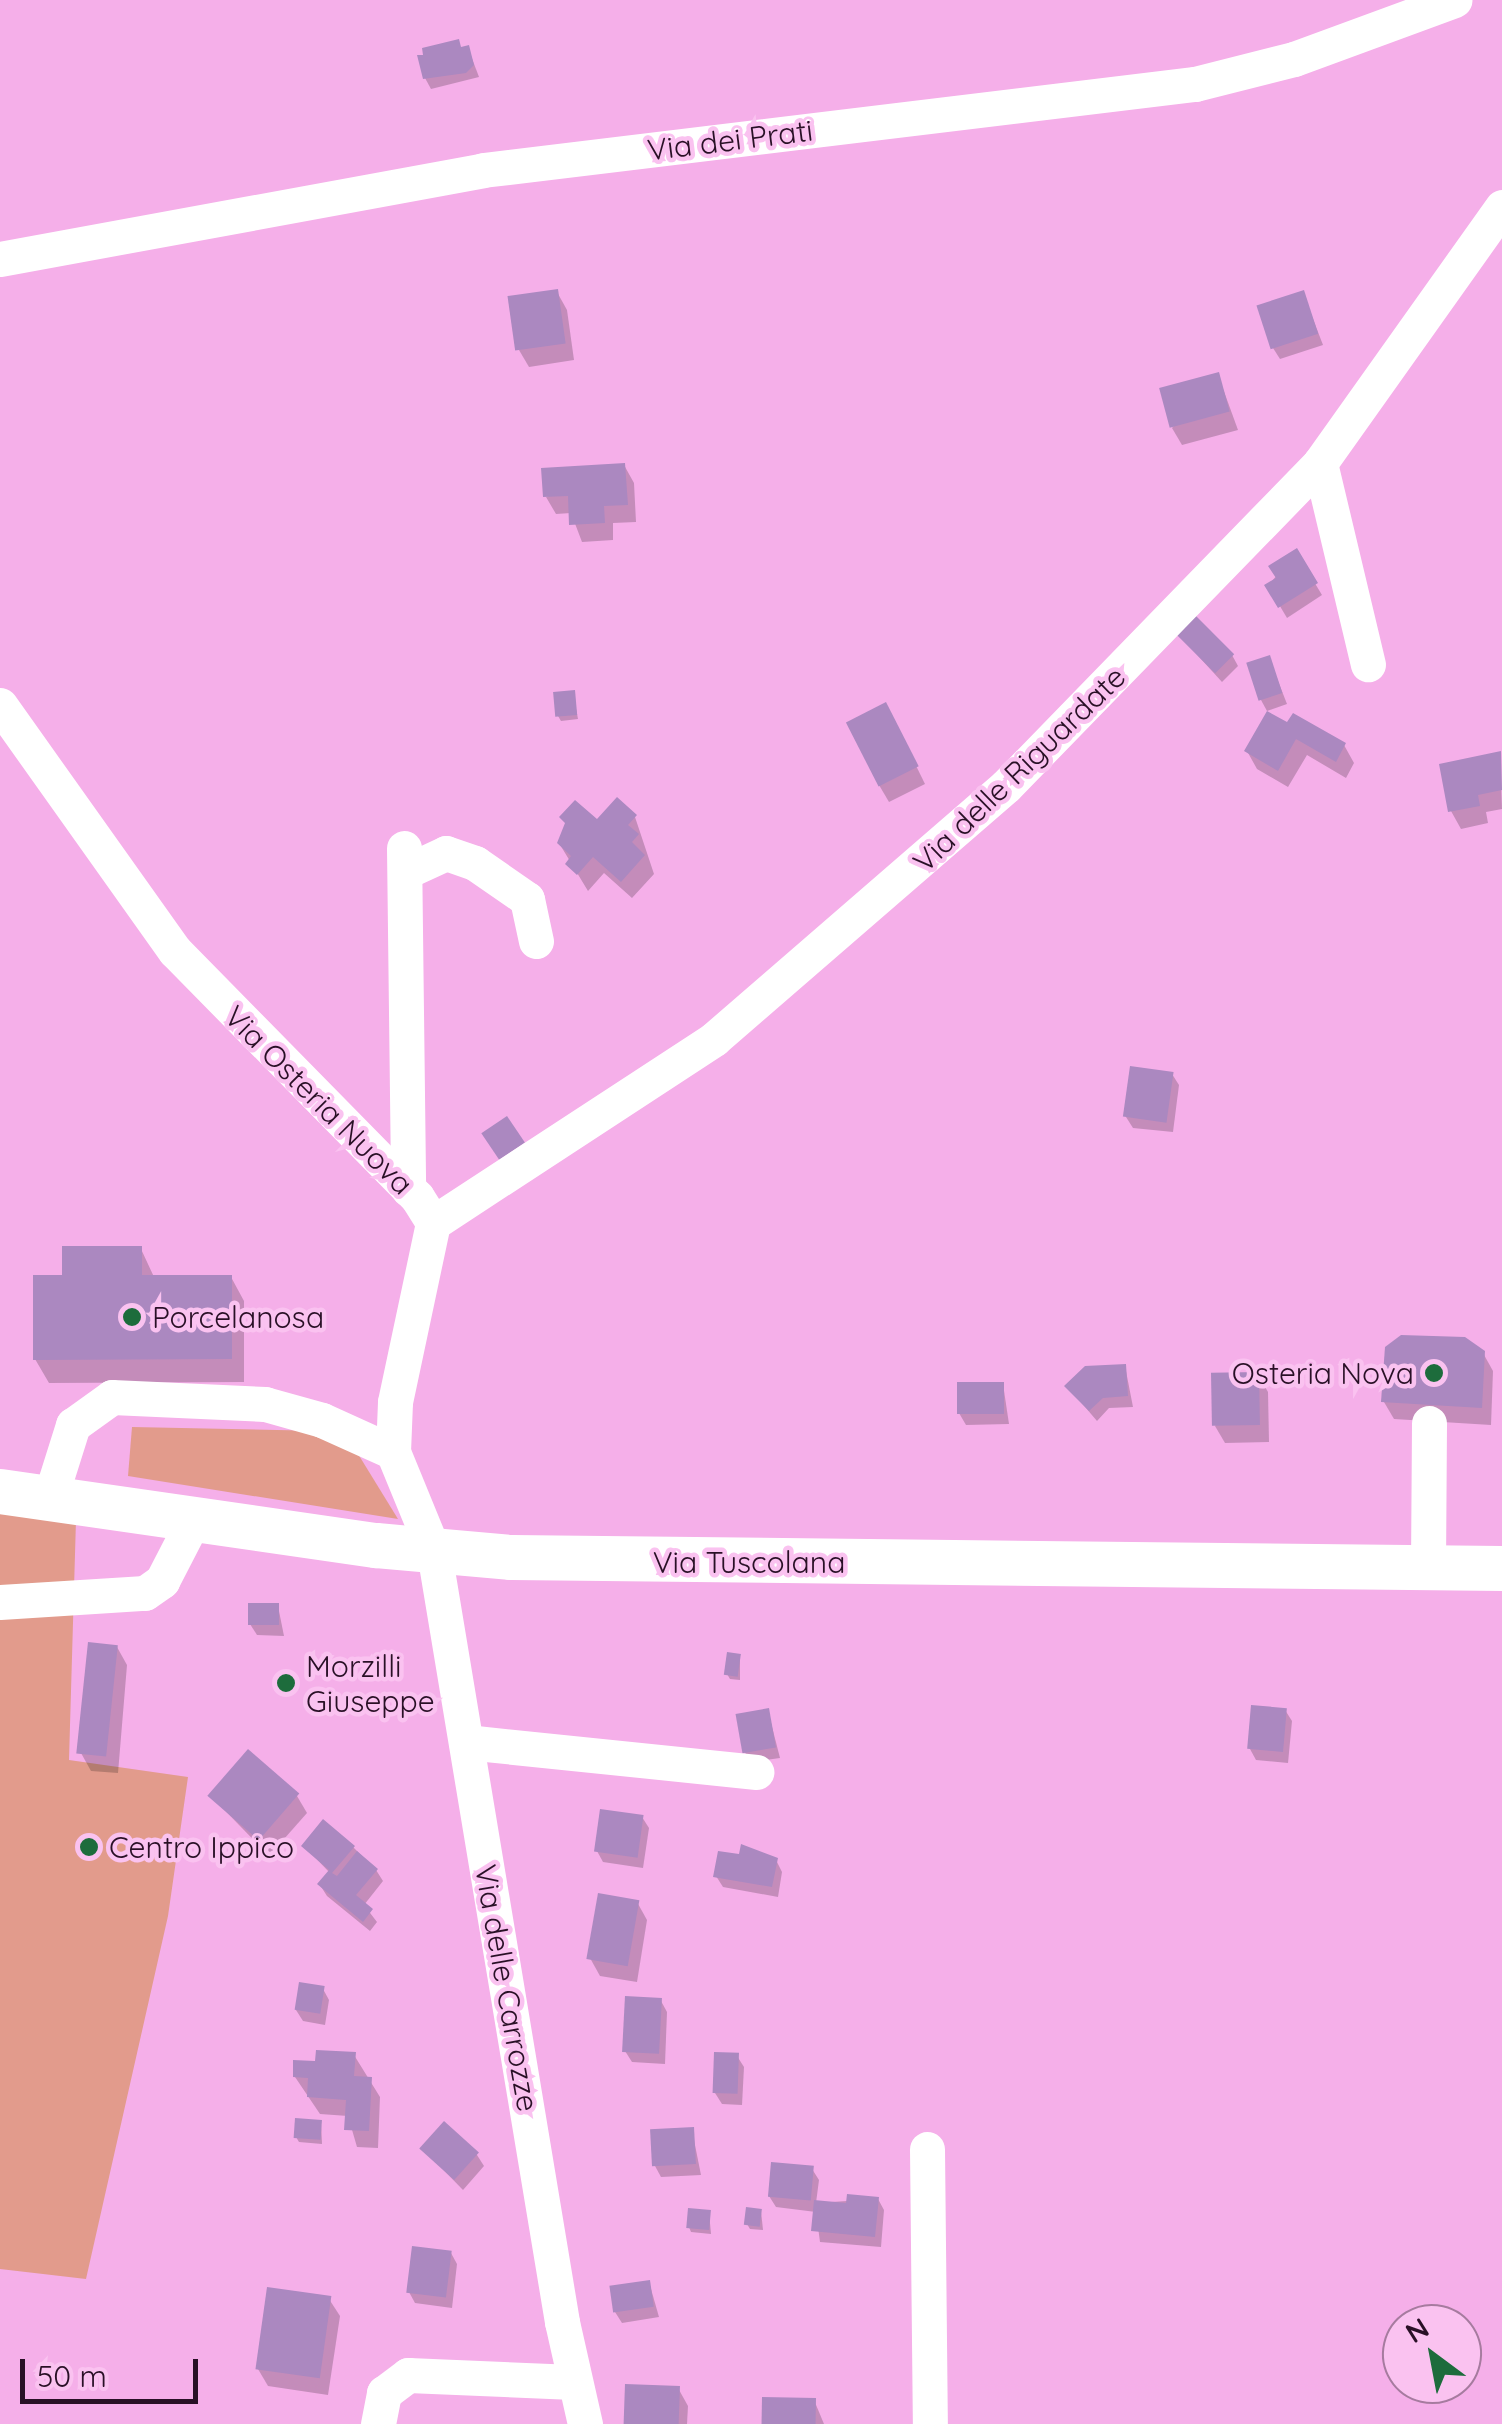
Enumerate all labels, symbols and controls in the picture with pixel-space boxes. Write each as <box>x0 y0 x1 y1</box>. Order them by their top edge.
street label: Via dei Prati <box>645 112 815 168</box>
street label: Via delle Riguardate <box>905 658 1133 880</box>
street label: Via Osteria Nuova <box>217 998 421 1202</box>
place label: Porcelanosa <box>152 1299 324 1335</box>
marker: Porcelanosa <box>121 1306 143 1328</box>
place label: Osteria Nova <box>1232 1355 1414 1391</box>
marker: Osteria Nova <box>1423 1362 1445 1384</box>
street label: Via Tuscolana <box>653 1544 845 1580</box>
place label: Morzilli Giuseppe <box>306 1648 435 1718</box>
marker: Morzilli Giuseppe <box>275 1672 297 1694</box>
place label: Centro Ippico <box>109 1829 294 1865</box>
marker: Centro Ippico <box>78 1836 100 1858</box>
street label: Via delle Carrozze <box>468 1862 546 2114</box>
north arrow <box>1382 2304 1482 2404</box>
text: N <box>1399 2310 1435 2350</box>
scale bar <box>25 2339 202 2401</box>
text: 50 m <box>37 2357 107 2395</box>

